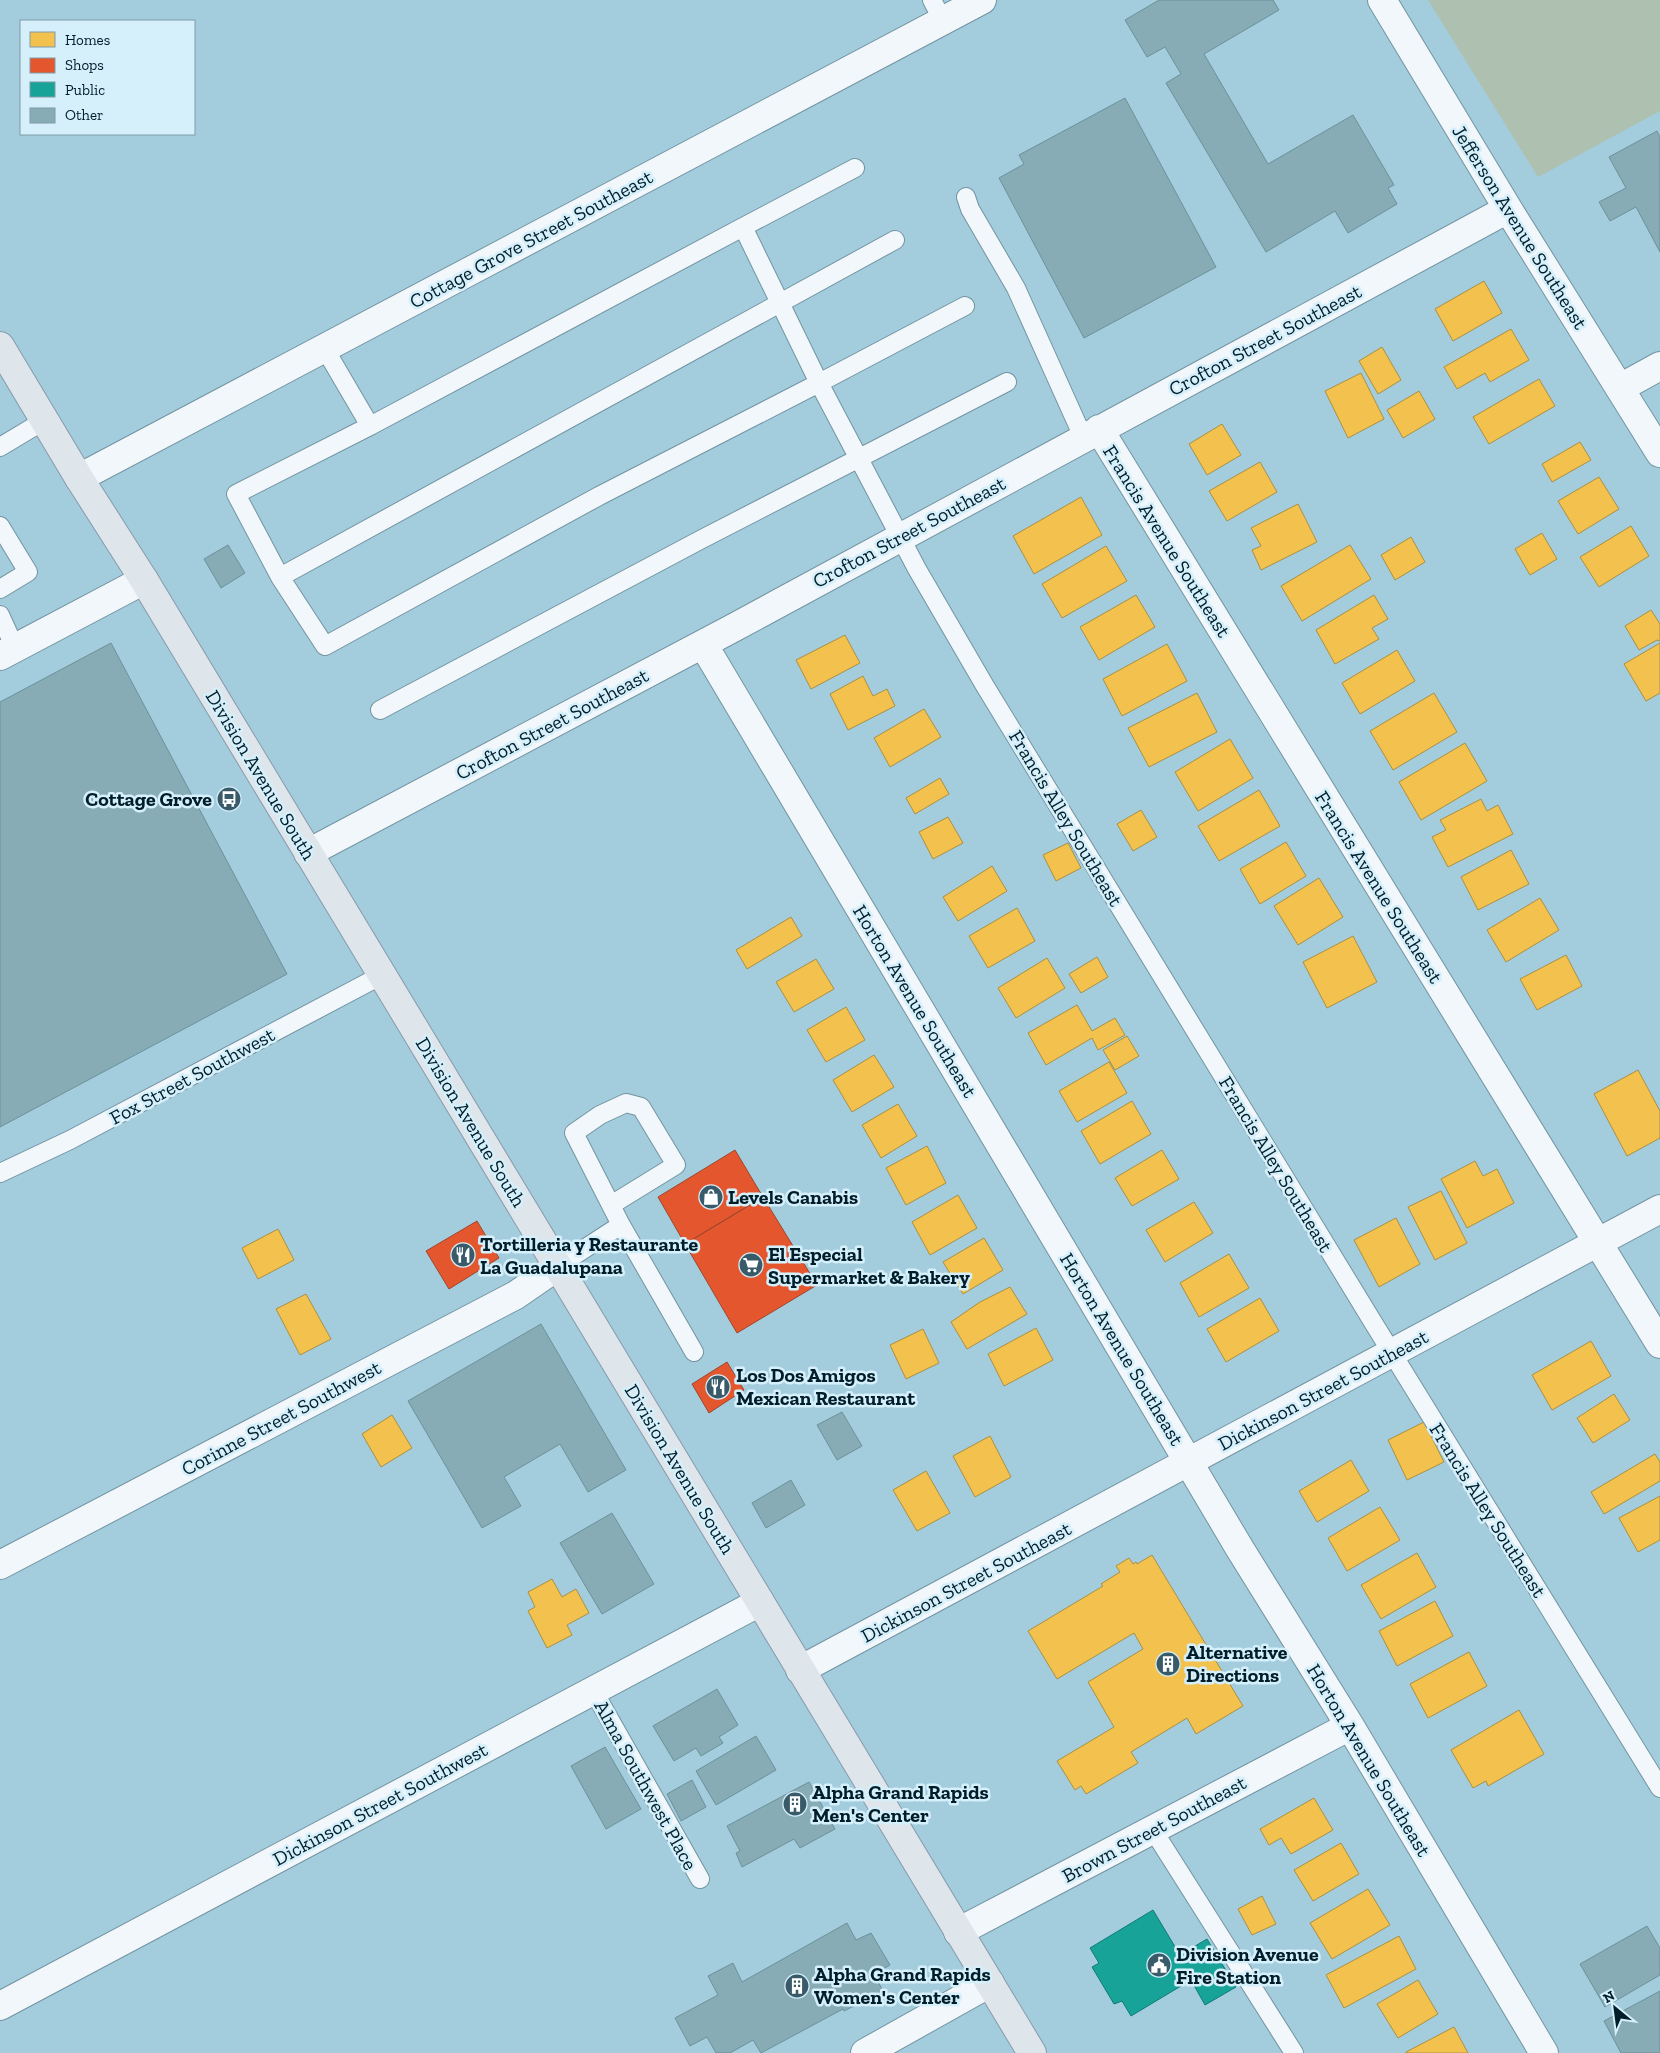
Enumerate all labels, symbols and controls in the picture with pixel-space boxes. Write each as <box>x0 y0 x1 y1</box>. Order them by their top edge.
legend <box>20 20 195 135</box>
text: Homes <box>65 31 110 49</box>
text: Shops <box>65 56 104 74</box>
text: Public <box>65 81 105 99</box>
text: Other <box>65 106 103 124</box>
street label: Jefferson Avenue Southeast <box>1447 120 1593 334</box>
street label: Cottage Grove Street Southeast <box>405 164 657 313</box>
street label: Crofton Street Southeast <box>1164 279 1366 401</box>
street label: Francis Avenue Southeast <box>1098 440 1236 642</box>
street label: Crofton Street Southeast <box>808 471 1010 593</box>
street label: Crofton Street Southeast <box>451 663 653 785</box>
street label: Division Avenue South <box>201 686 322 865</box>
street label: Francis Alley Southeast <box>1004 726 1128 911</box>
bus stop icon: Cottage Grove <box>216 786 242 812</box>
street label: Francis Avenue Southeast <box>1310 786 1448 988</box>
place label: Cottage Grove <box>85 787 212 811</box>
street label: Horton Avenue Southeast <box>848 900 982 1102</box>
street label: Fox Street Southwest <box>105 1022 279 1130</box>
street label: Division Avenue South <box>411 1033 532 1212</box>
street label: Francis Alley Southeast <box>1214 1072 1338 1257</box>
shop icon: Levels Canabis <box>698 1184 724 1210</box>
place label: Levels Canabis <box>728 1185 858 1209</box>
place label: Tortilleria y Restaurante La Guadalupana <box>480 1232 698 1279</box>
restaurant icon: Tortilleria y Restaurante La Guadalupana <box>450 1242 476 1268</box>
place label: El Especial Supermarket & Bakery <box>768 1242 970 1289</box>
street label: Horton Avenue Southeast <box>1055 1248 1189 1450</box>
supermarket icon: El Especial Supermarket & Bakery <box>738 1252 764 1278</box>
street label: Dickinson Street Southeast <box>1214 1324 1433 1456</box>
street label: Corinne Street Southwest <box>177 1355 385 1481</box>
place label: Los Dos Amigos Mexican Restaurant <box>736 1363 916 1410</box>
restaurant icon: Los Dos Amigos Mexican Restaurant <box>705 1374 731 1400</box>
street label: Division Avenue South <box>620 1380 741 1559</box>
street label: Francis Alley Southeast <box>1425 1418 1552 1602</box>
street label: Dickinson Street Southeast <box>857 1516 1076 1648</box>
place label: Alternative Directions <box>1186 1640 1288 1687</box>
building icon: Alternative Directions <box>1155 1651 1181 1677</box>
street label: Horton Avenue Southeast <box>1302 1659 1436 1861</box>
street label: Alma Southwest Place <box>589 1696 703 1874</box>
street label: Dickinson Street Southwest <box>269 1737 492 1871</box>
street label: Brown Street Southeast <box>1058 1770 1251 1888</box>
place label: Alpha Grand Rapids Men's Center <box>812 1780 989 1827</box>
building icon: Alpha Grand Rapids Men's Center <box>782 1791 808 1817</box>
place label: Division Avenue Fire Station <box>1176 1942 1319 1989</box>
public building icon: Division Avenue Fire Station <box>1146 1952 1172 1978</box>
place label: Alpha Grand Rapids Women's Center <box>814 1962 991 2009</box>
building icon: Alpha Grand Rapids Women's Center <box>784 1973 810 1999</box>
north arrow <box>1590 1983 1640 2033</box>
text: N <box>1600 1987 1618 2007</box>

